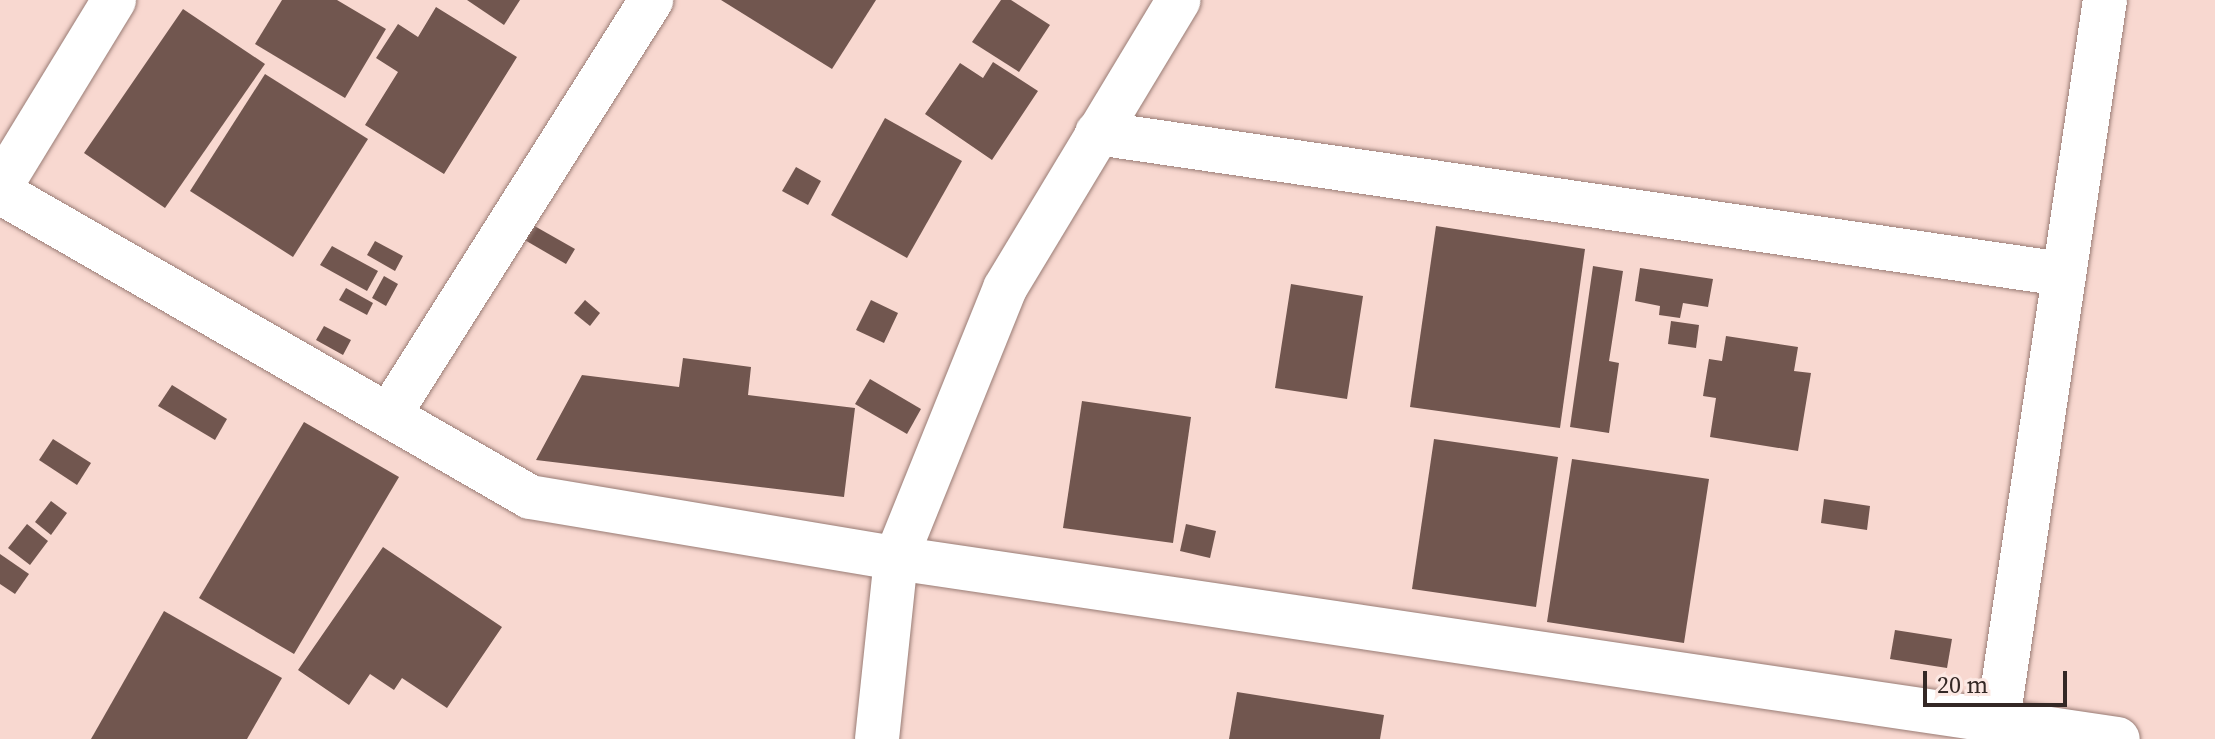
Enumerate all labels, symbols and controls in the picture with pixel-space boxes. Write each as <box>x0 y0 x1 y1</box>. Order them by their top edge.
scale bar <box>1927 655 2071 705</box>
text: 20 m <box>1937 668 1988 701</box>

